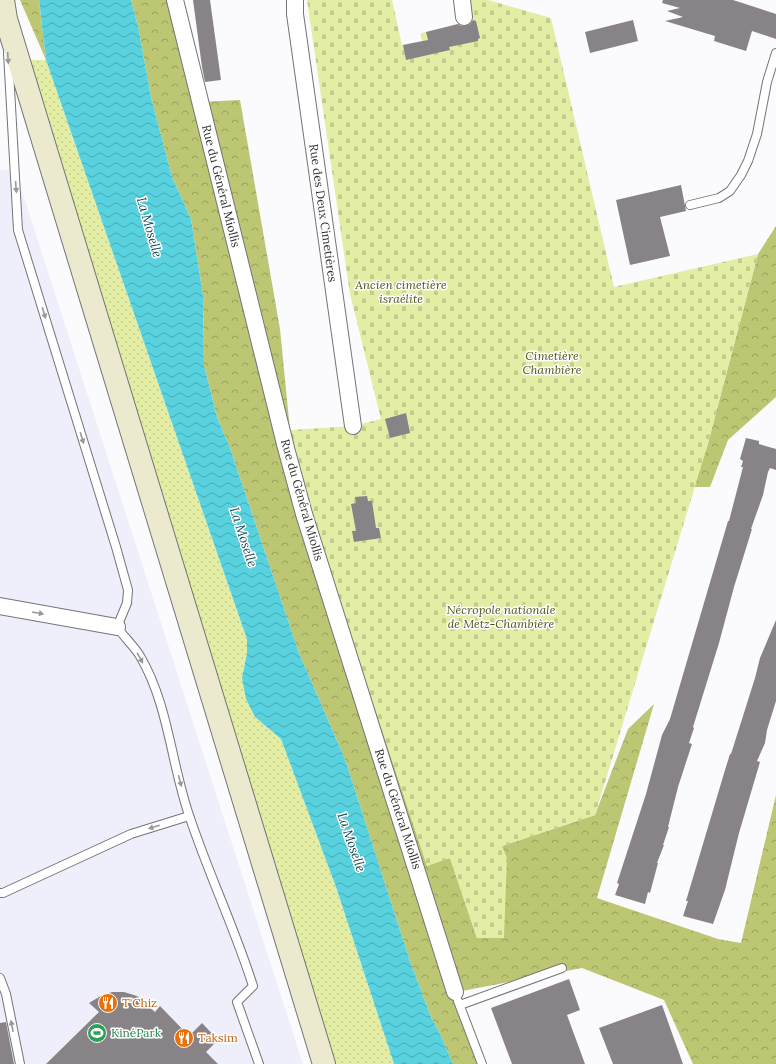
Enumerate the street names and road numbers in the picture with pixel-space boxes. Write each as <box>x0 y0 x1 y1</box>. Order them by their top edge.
street label: Rue du Général Miollis <box>199 123 244 249</box>
street label: Rue des Deux Cimetières <box>306 143 341 283</box>
street label: Rue du Général Miollis <box>278 437 327 563</box>
street label: Rue du Général Miollis <box>372 747 425 871</box>

